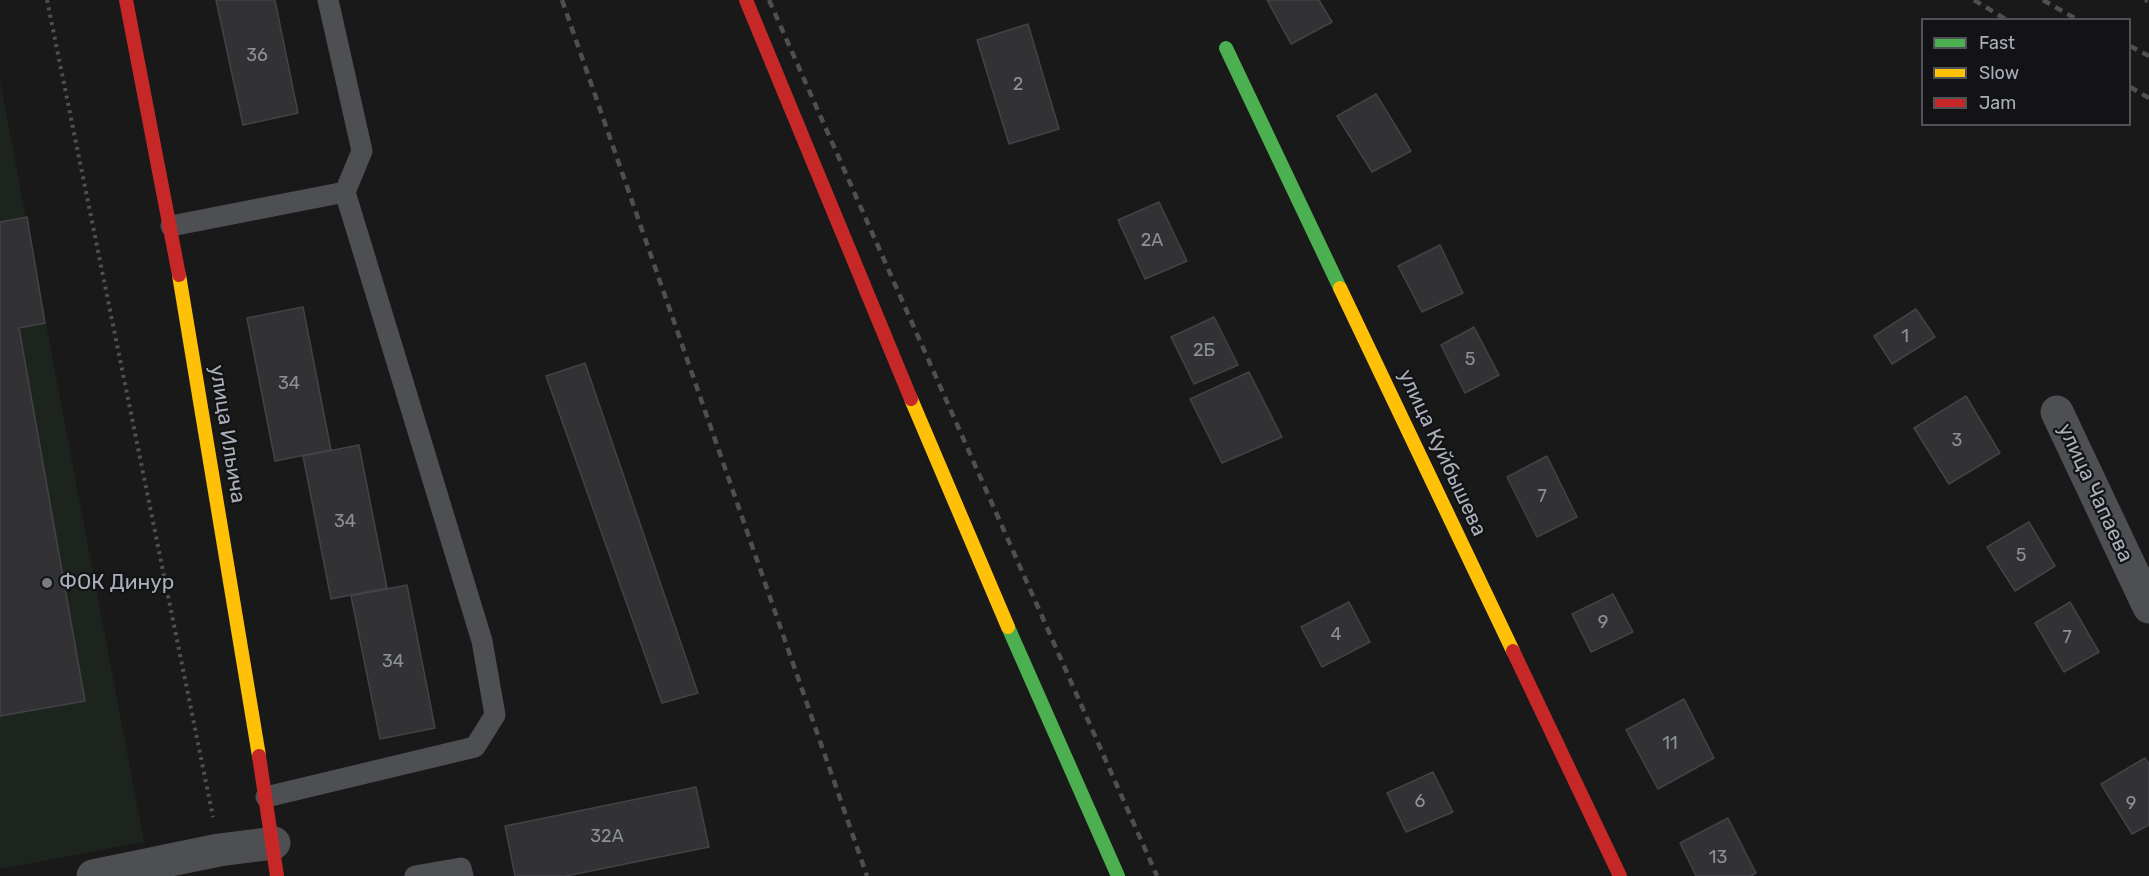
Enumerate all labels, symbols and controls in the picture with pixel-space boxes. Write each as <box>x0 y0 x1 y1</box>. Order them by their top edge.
legend <box>1921 18 2131 126</box>
text: Fast <box>1979 32 2015 54</box>
house number: 36 <box>246 45 268 67</box>
text: Slow <box>1979 62 2019 84</box>
house number: 2 <box>1013 74 1023 96</box>
text: Jam <box>1979 92 2016 114</box>
house number: 2А <box>1141 230 1163 252</box>
house number: 1 <box>1901 326 1909 348</box>
house number: 2Б <box>1193 340 1215 362</box>
house number: 5 <box>1465 349 1475 371</box>
street label: улица Ильича <box>204 363 250 505</box>
street label: улица Куйбышева <box>1392 366 1492 540</box>
house number: 34 <box>278 373 300 395</box>
street label: улица Чапаева <box>2052 420 2138 566</box>
house number: 3 <box>1952 430 1962 452</box>
house number: 7 <box>1537 486 1547 508</box>
house number: 34 <box>334 511 356 533</box>
house number: 5 <box>2016 545 2026 567</box>
place label: ФОК Динур <box>59 570 174 596</box>
marker: ФОК Динур <box>40 576 54 590</box>
house number: 9 <box>1598 612 1608 634</box>
house number: 4 <box>1330 624 1342 646</box>
house number: 7 <box>2062 627 2072 649</box>
house number: 34 <box>382 651 404 673</box>
house number: 11 <box>1662 733 1678 755</box>
house number: 6 <box>1415 791 1425 813</box>
house number: 9 <box>2126 793 2136 815</box>
house number: 32А <box>590 826 624 848</box>
house number: 13 <box>1709 847 1727 869</box>

